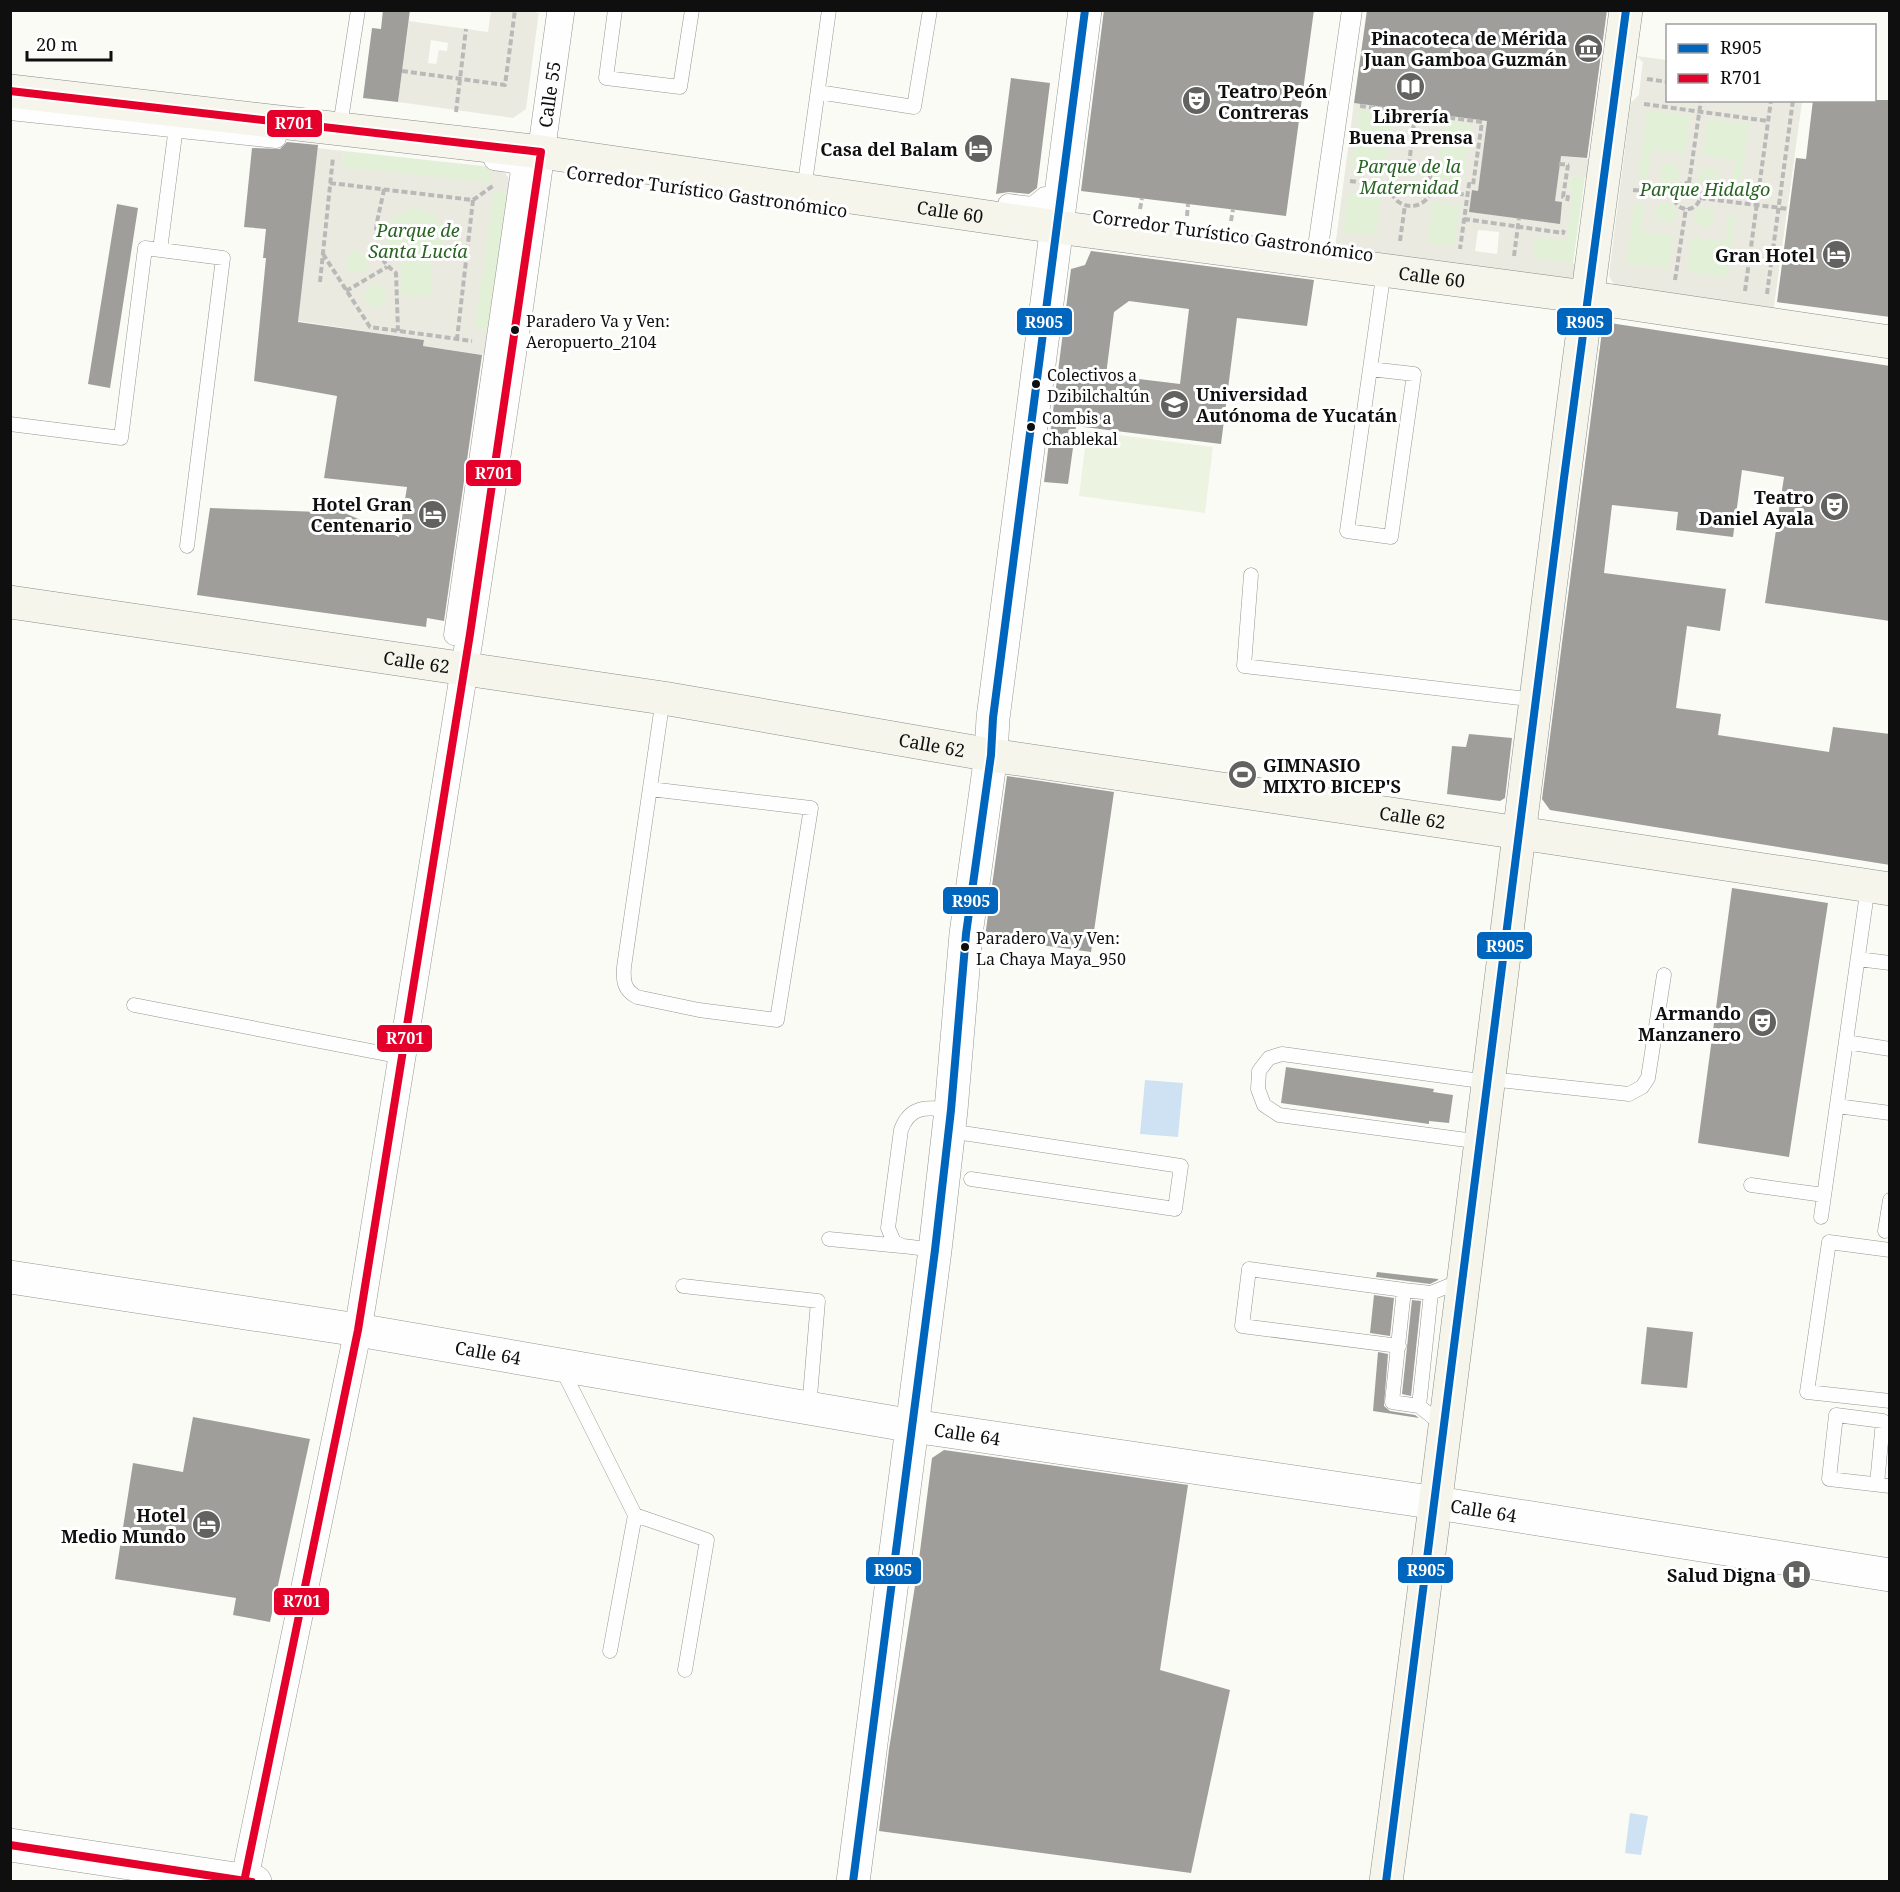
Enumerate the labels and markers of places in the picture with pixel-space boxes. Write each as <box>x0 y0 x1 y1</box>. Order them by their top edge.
place label: Pinacoteca de Mérida Juan Gamboa Guzmán <box>1363 26 1567 71</box>
museum icon: Pinacoteca de Mérida Juan Gamboa Guzmán <box>1572 32 1604 64</box>
library icon: Librería Buena Prensa <box>1395 71 1427 103</box>
place label: Teatro Peón Contreras <box>1218 79 1327 124</box>
theatre icon: Teatro Peón Contreras <box>1181 85 1213 117</box>
place label: Librería Buena Prensa <box>1349 104 1473 149</box>
hotel icon: Casa del Balam <box>963 133 995 165</box>
place label: Casa del Balam <box>820 137 958 161</box>
hotel icon: Gran Hotel <box>1820 239 1852 271</box>
place label: Gran Hotel <box>1715 243 1816 267</box>
place label: Paradero Va y Ven: Aeropuerto_2104 <box>526 310 670 353</box>
marker: Paradero Va y Ven: Aeropuerto_2104 <box>509 324 521 336</box>
place label: Colectivos a Dzibilchaltún <box>1047 364 1150 407</box>
marker: Colectivos a Dzibilchaltún <box>1030 378 1042 390</box>
place label: Universidad Autónoma de Yucatán <box>1196 382 1397 427</box>
school or university icon: Universidad Autónoma de Yucatán <box>1159 388 1191 420</box>
place label: Combis a Chablekal <box>1042 407 1118 450</box>
marker: Combis a Chablekal <box>1025 421 1037 433</box>
place label: Teatro Daniel Ayala <box>1699 485 1814 530</box>
theatre icon: Teatro Daniel Ayala <box>1819 491 1851 523</box>
place label: Hotel Gran Centenario <box>310 492 412 537</box>
hotel icon: Hotel Gran Centenario <box>417 498 449 530</box>
place label: GIMNASIO MIXTO BICEP'S <box>1263 753 1401 798</box>
sports icon: GIMNASIO MIXTO BICEP'S <box>1226 759 1258 791</box>
place label: Paradero Va y Ven: La Chaya Maya_950 <box>976 927 1126 970</box>
marker: Paradero Va y Ven: La Chaya Maya_950 <box>959 941 971 953</box>
place label: Armando Manzanero <box>1638 1001 1741 1046</box>
theatre icon: Armando Manzanero <box>1746 1007 1778 1039</box>
place label: Hotel Medio Mundo <box>61 1503 187 1548</box>
hotel icon: Hotel Medio Mundo <box>191 1509 223 1541</box>
hospital icon: Salud Digna <box>1781 1559 1813 1591</box>
place label: Salud Digna <box>1667 1563 1776 1587</box>

